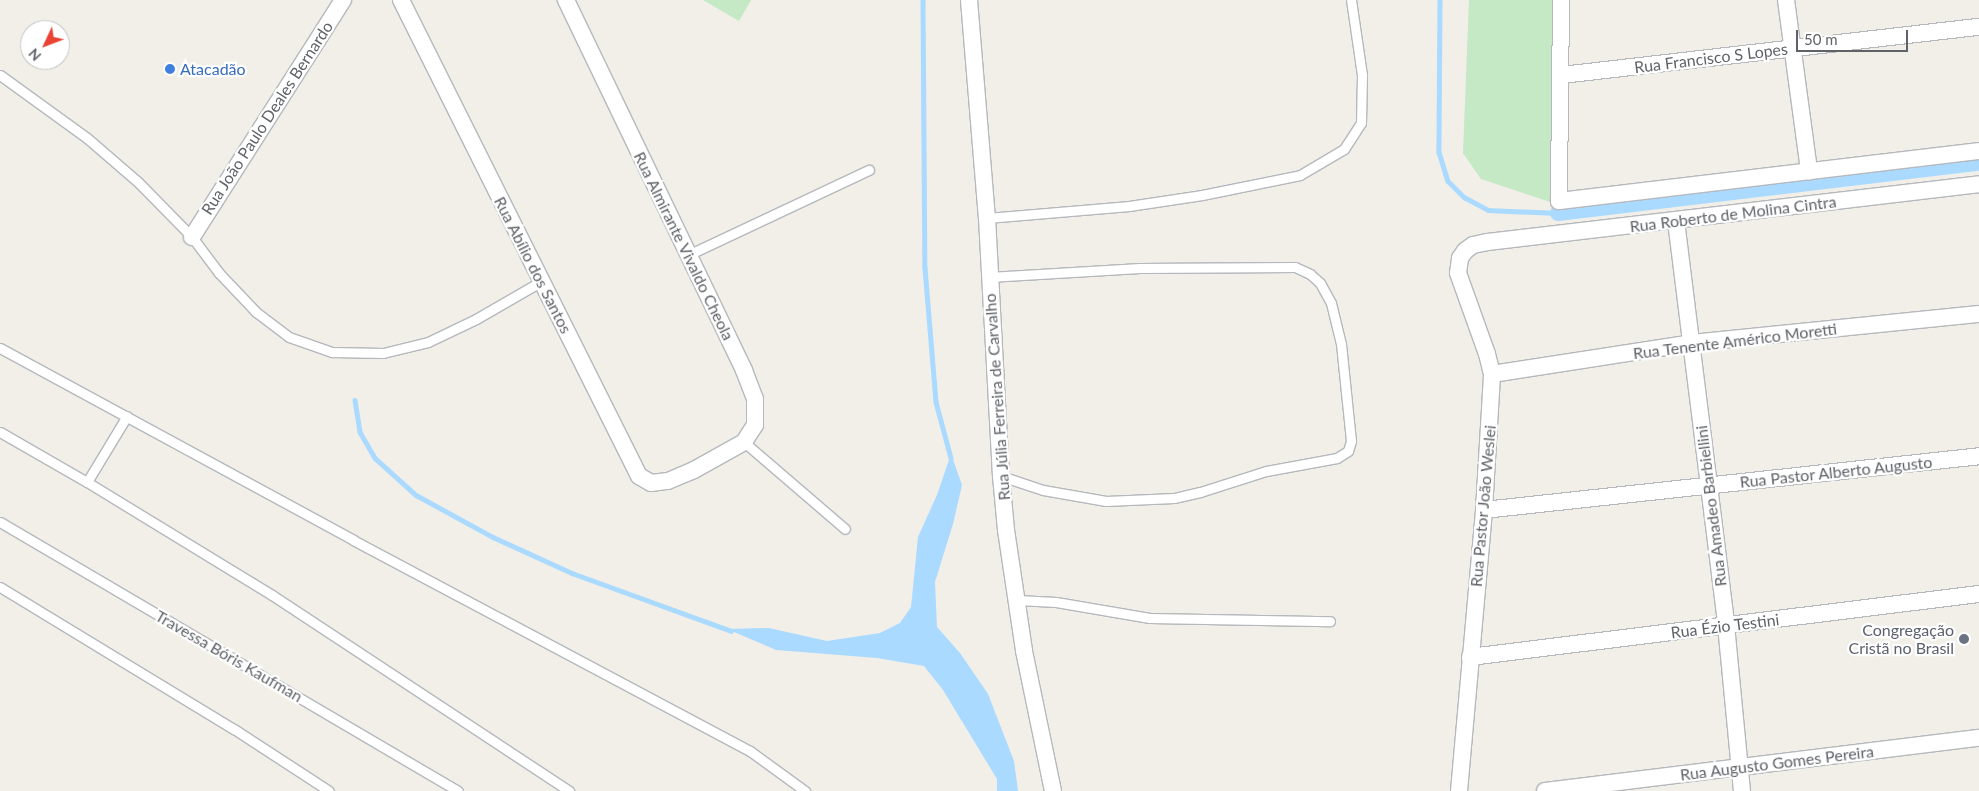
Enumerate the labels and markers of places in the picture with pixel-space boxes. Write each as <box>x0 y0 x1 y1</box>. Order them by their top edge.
place label: Atacadão <box>180 59 246 79</box>
marker: Atacadão <box>164 63 176 75</box>
place label: Congregação Cristã no Brasil <box>1849 620 1954 658</box>
marker: Congregação Cristã no Brasil <box>1958 633 1970 645</box>

